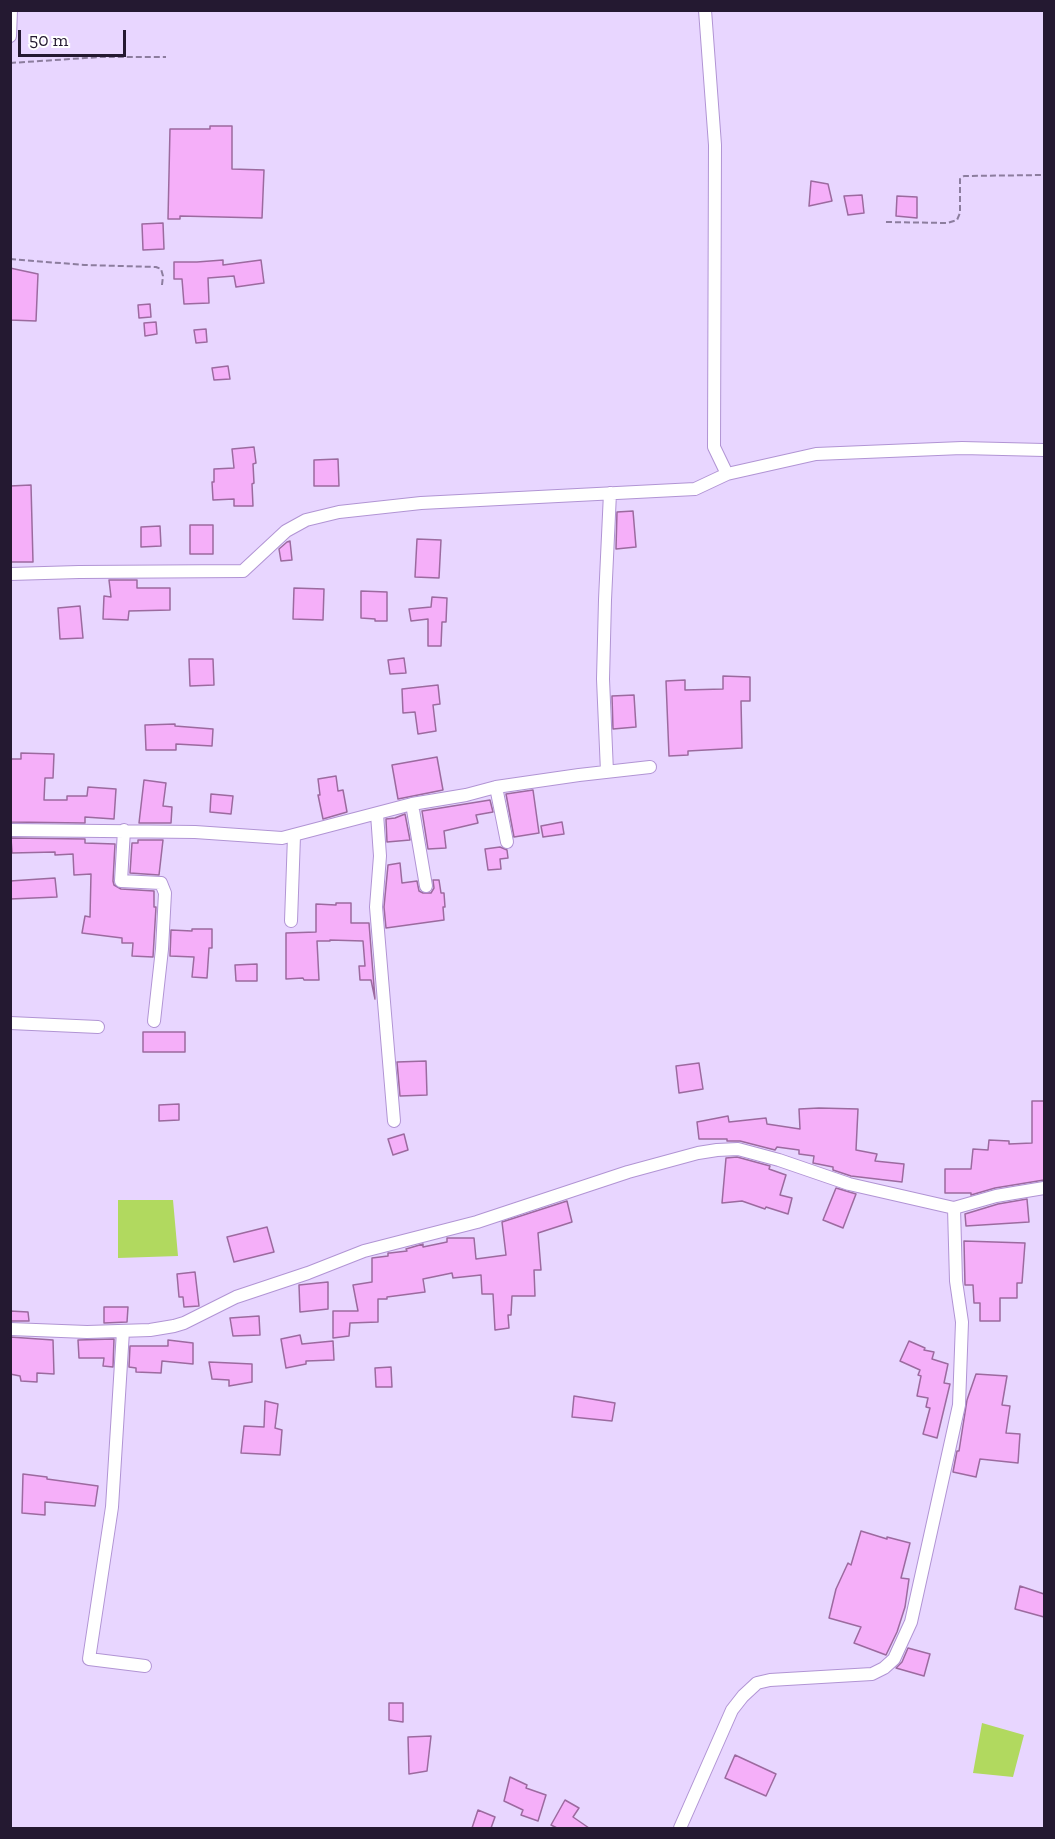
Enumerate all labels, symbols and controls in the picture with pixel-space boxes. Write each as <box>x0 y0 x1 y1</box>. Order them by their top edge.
scale bar <box>21 18 129 56</box>
text: 50 m <box>29 29 68 51</box>

